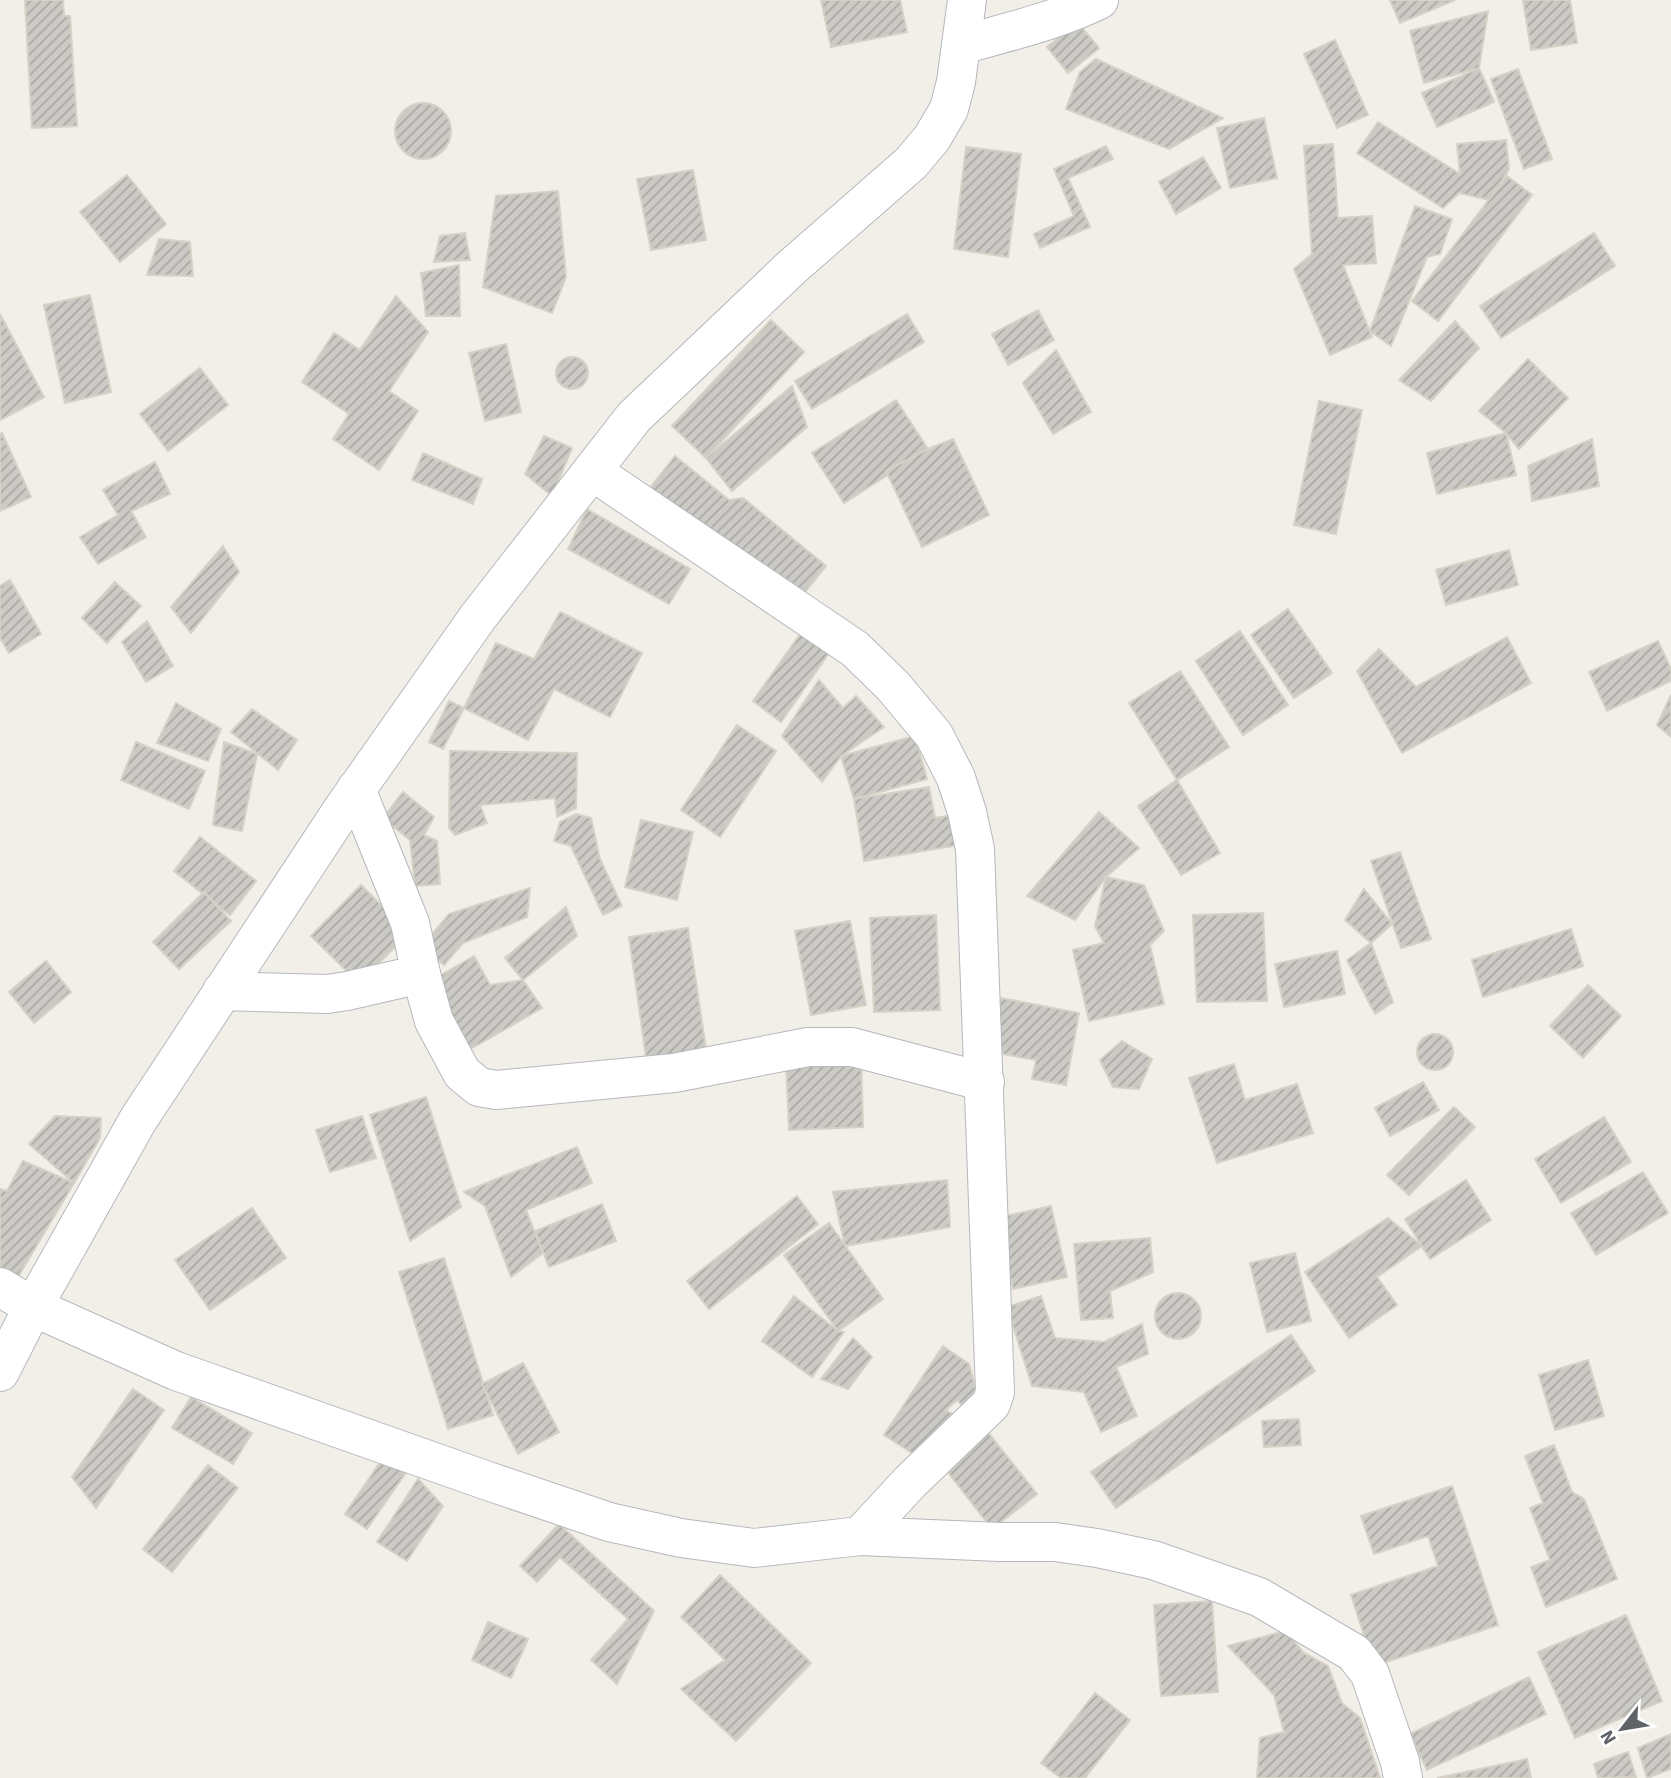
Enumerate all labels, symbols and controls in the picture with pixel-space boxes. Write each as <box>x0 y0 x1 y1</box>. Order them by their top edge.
north arrow <box>1587 1694 1657 1764</box>
text: N <box>1594 1725 1624 1749</box>

